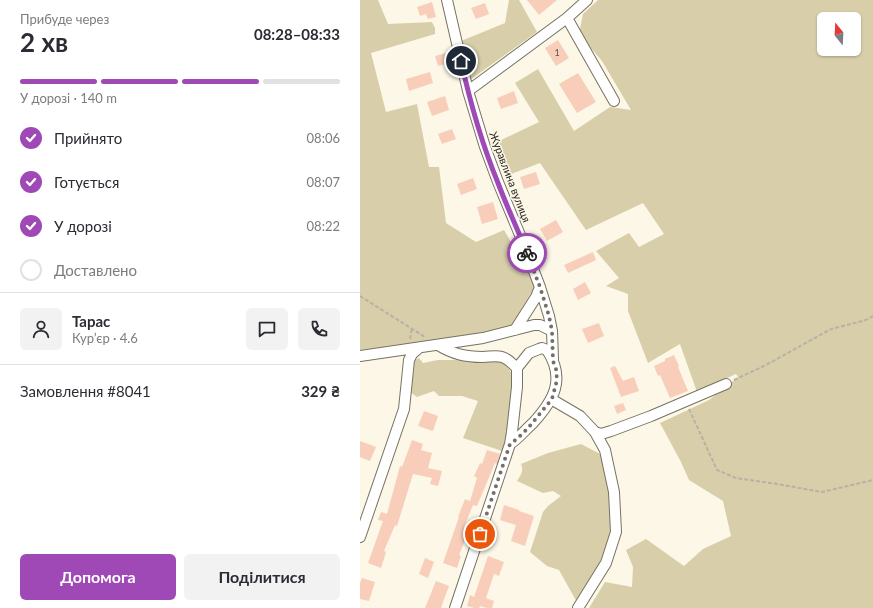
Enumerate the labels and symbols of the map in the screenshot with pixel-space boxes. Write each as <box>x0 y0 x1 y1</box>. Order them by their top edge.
north arrow <box>817 12 861 56</box>
pin <box>444 44 478 78</box>
house number: 1 <box>554 47 560 58</box>
street label: Журавлина вулиця <box>487 130 534 224</box>
courier <box>507 233 547 273</box>
pin <box>463 517 497 551</box>

